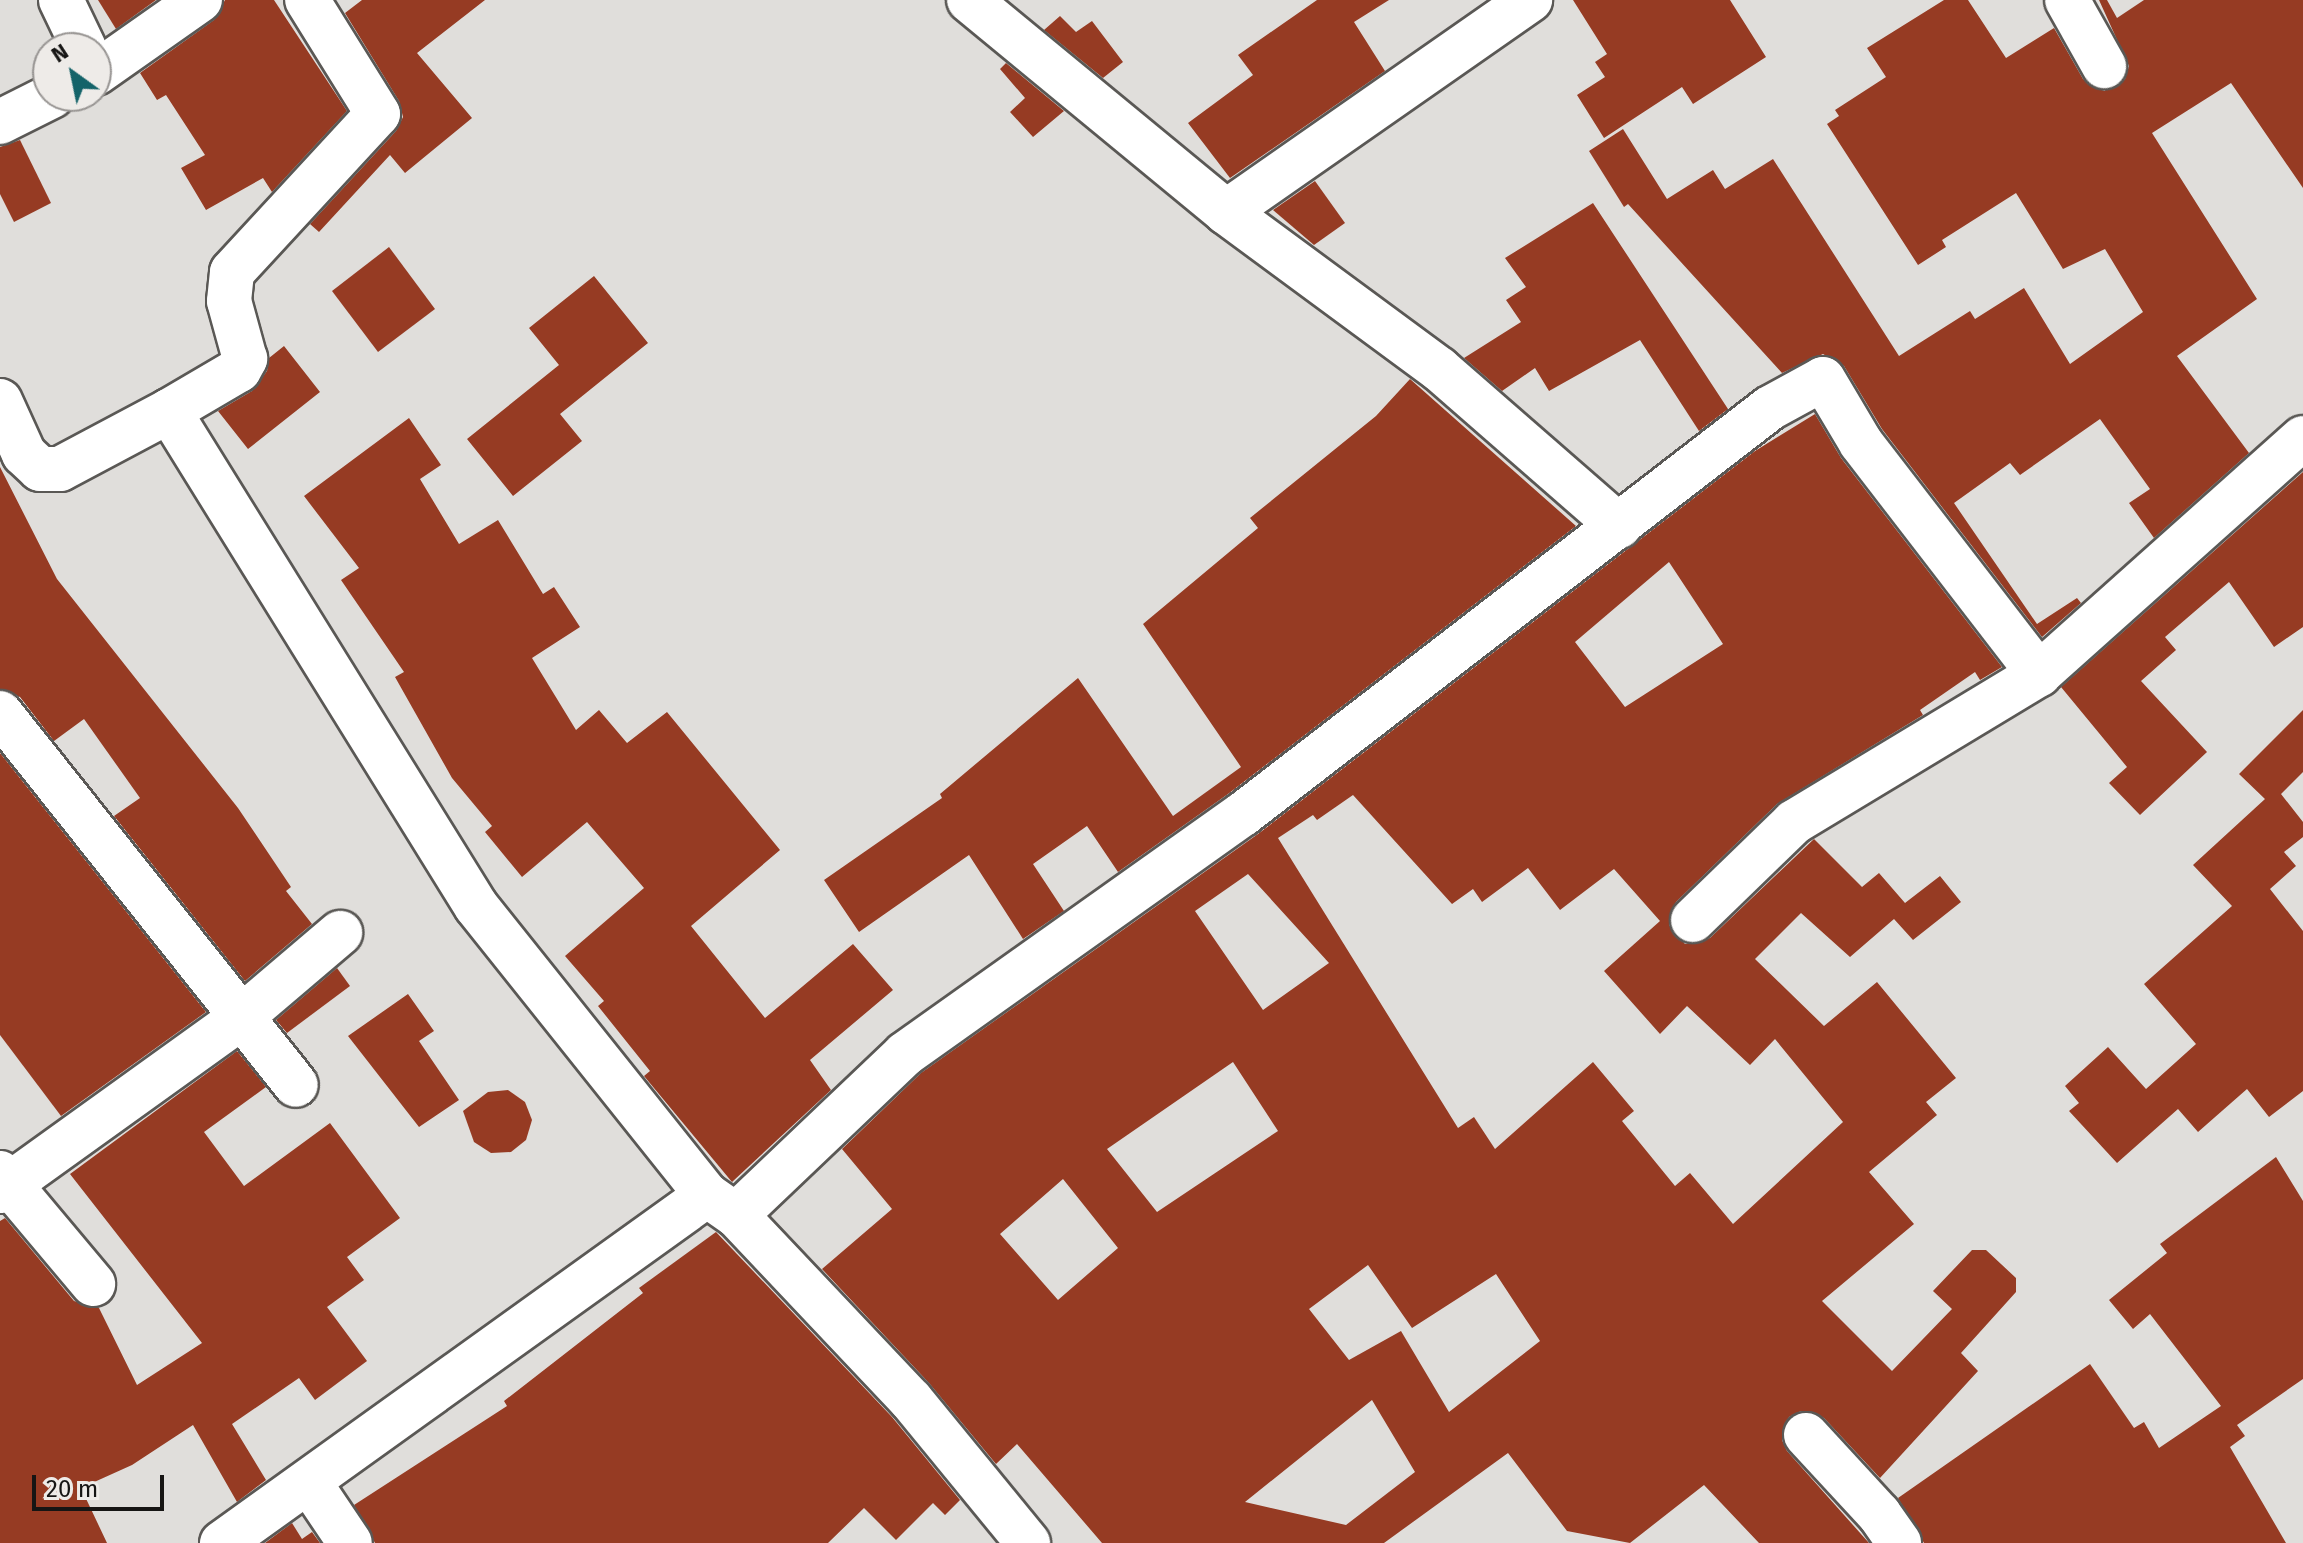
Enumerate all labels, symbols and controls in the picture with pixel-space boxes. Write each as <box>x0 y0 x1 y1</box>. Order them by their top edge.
north arrow <box>32 32 112 112</box>
text: N <box>46 38 73 68</box>
scale bar <box>36 1459 168 1509</box>
text: 20 m <box>46 1475 98 1503</box>

